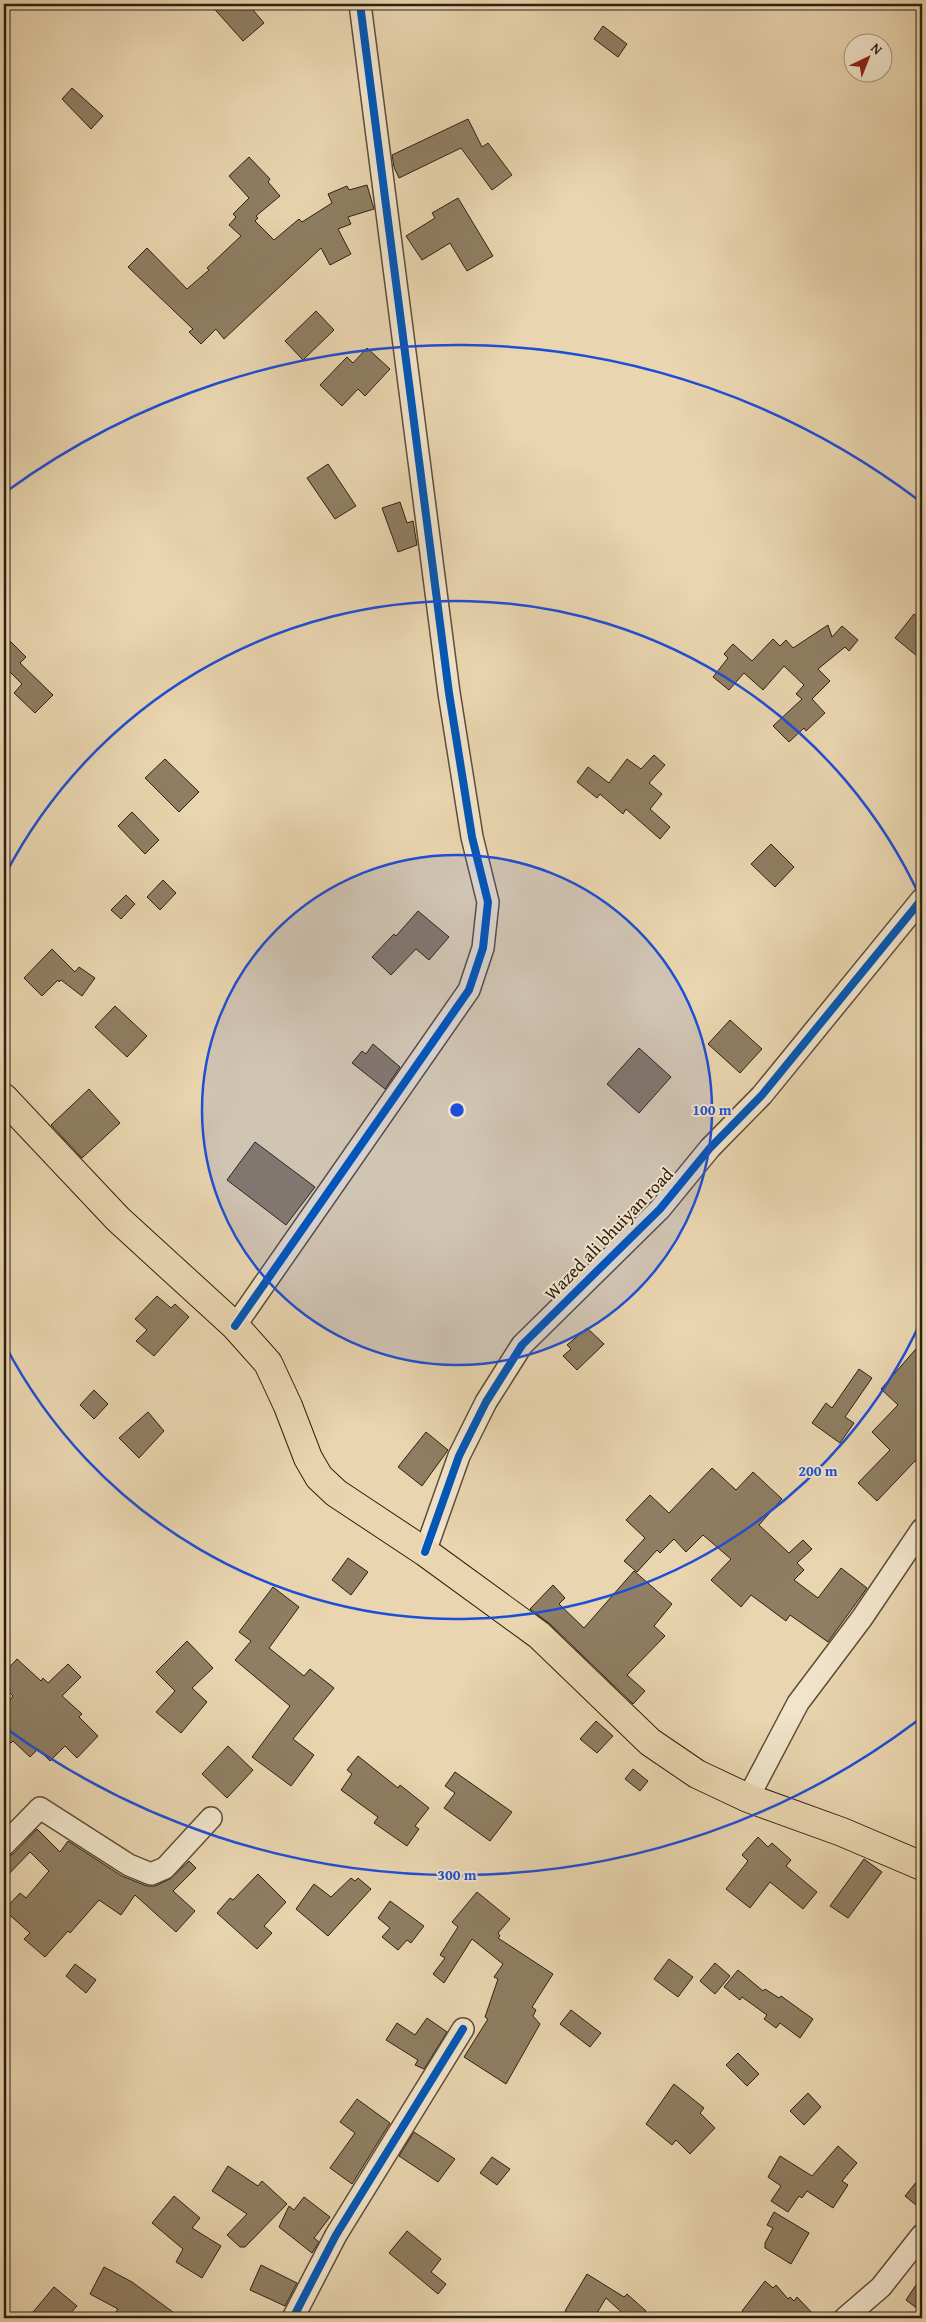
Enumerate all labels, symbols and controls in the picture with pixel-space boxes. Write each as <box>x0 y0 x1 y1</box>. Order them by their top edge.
north arrow <box>844 32 894 82</box>
text: N <box>867 38 888 59</box>
text: 100 m <box>692 1099 732 1120</box>
centre of rings <box>448 1101 466 1119</box>
street label: Wazed ali bhuiyan road <box>538 1161 680 1306</box>
text: 200 m <box>798 1460 838 1481</box>
text: 300 m <box>437 1864 477 1885</box>

